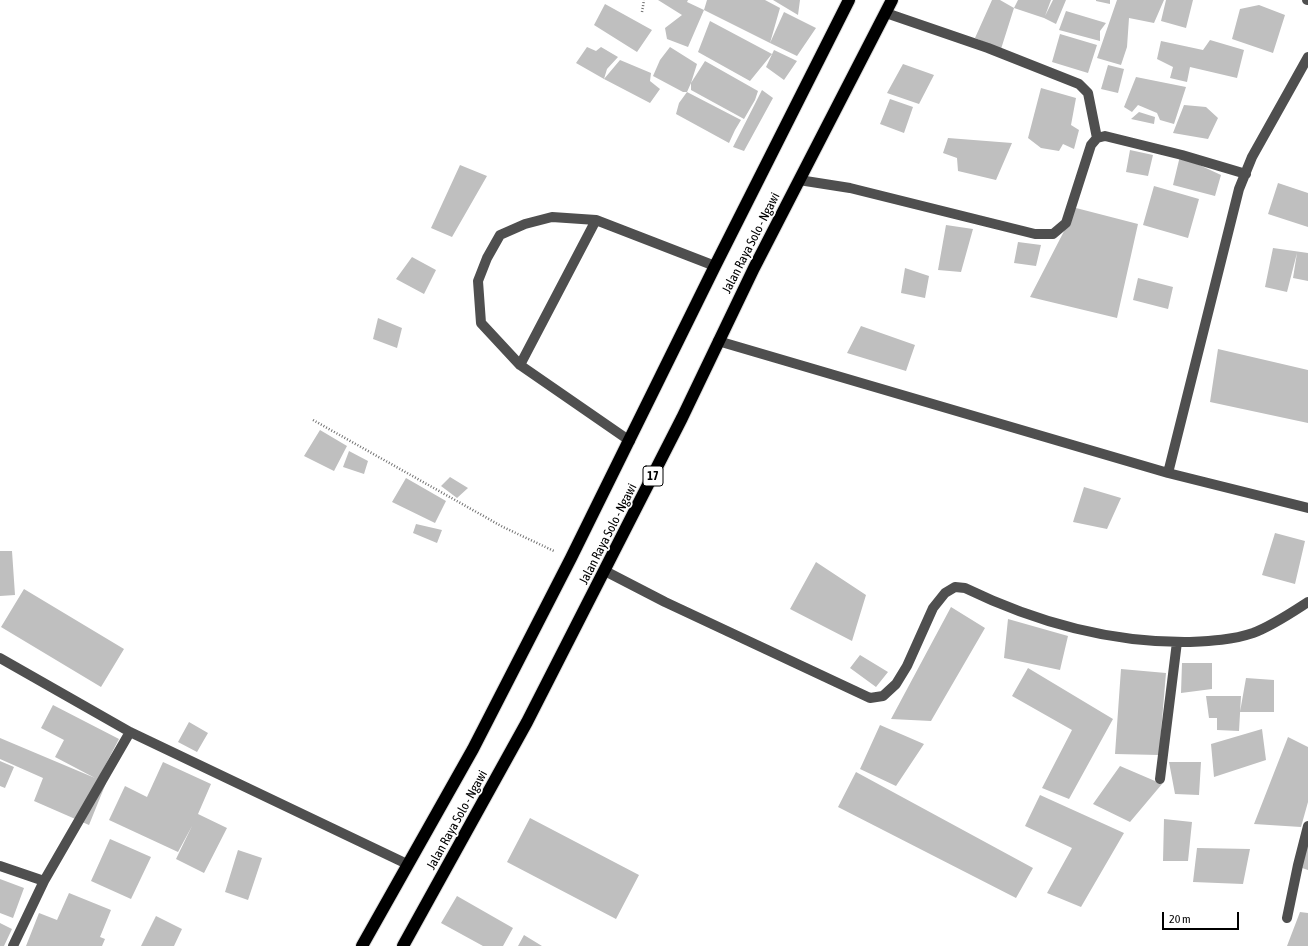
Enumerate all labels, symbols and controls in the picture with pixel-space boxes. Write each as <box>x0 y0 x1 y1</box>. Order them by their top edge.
street label: Jalan Raya Solo - Ngawi <box>719 190 783 296</box>
road number: 17 <box>643 466 663 486</box>
street label: Jalan Raya Solo - Ngawi <box>576 481 640 587</box>
street label: Jalan Raya Solo - Ngawi <box>423 768 491 872</box>
scale bar <box>1164 904 1241 930</box>
text: 20 m <box>1169 912 1191 926</box>

